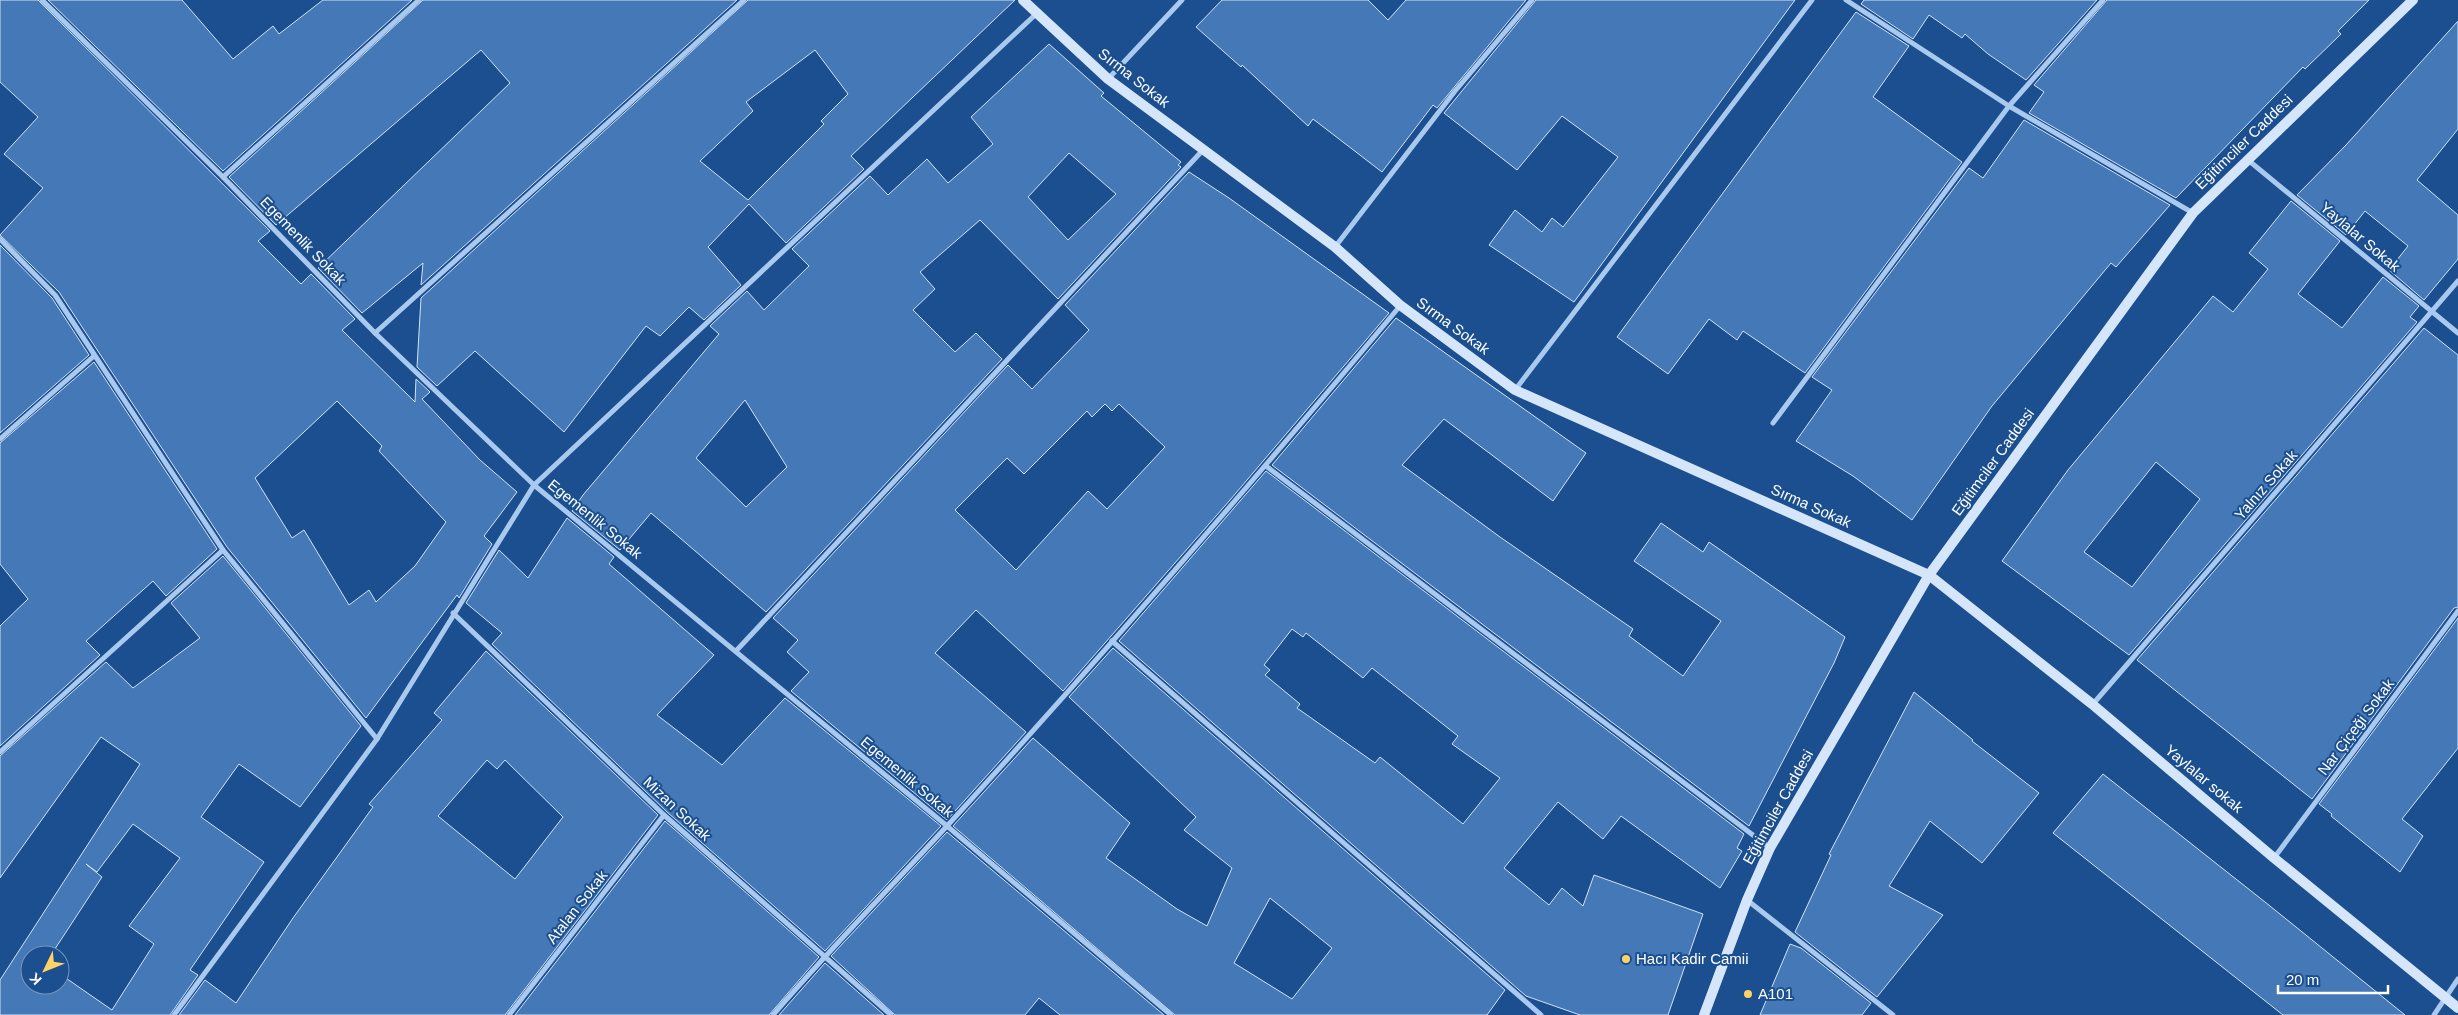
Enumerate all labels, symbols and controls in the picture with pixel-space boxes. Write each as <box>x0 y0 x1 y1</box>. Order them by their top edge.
street label: Sırma Sokak <box>1095 44 1174 111</box>
street label: Eğitimciler Caddesi <box>2192 91 2296 192</box>
street label: Egemenlik Sokak <box>257 193 350 289</box>
street label: Yaylalar Sokak <box>2317 198 2404 275</box>
street label: Sırma Sokak <box>1414 293 1493 358</box>
street label: Eğitimciler Caddesi <box>1948 405 2037 519</box>
street label: Yalnız Sokak <box>2231 446 2301 523</box>
street label: Egemenlik Sokak <box>545 476 646 562</box>
street label: Sırma Sokak <box>1769 480 1854 531</box>
street label: Nar Çiçeği Sokak <box>2314 675 2398 778</box>
street label: Egemenlik Sokak <box>857 733 958 821</box>
street label: Yaylalar sokak <box>2162 741 2247 816</box>
street label: Eğitimciler Caddesi <box>1739 746 1816 867</box>
street label: Mizan Sokak <box>640 773 715 844</box>
street label: Atalan Sokak <box>543 866 611 947</box>
north arrow <box>20 945 70 995</box>
place label: Hacı Kadir Camii <box>1636 950 1749 967</box>
marker: Hacı Kadir Camii <box>1620 953 1632 965</box>
scale bar <box>2278 962 2388 994</box>
text: K <box>26 970 45 988</box>
text: 20 m <box>2286 971 2319 988</box>
place label: A101 <box>1758 985 1793 1002</box>
marker: A101 <box>1742 988 1754 1000</box>

